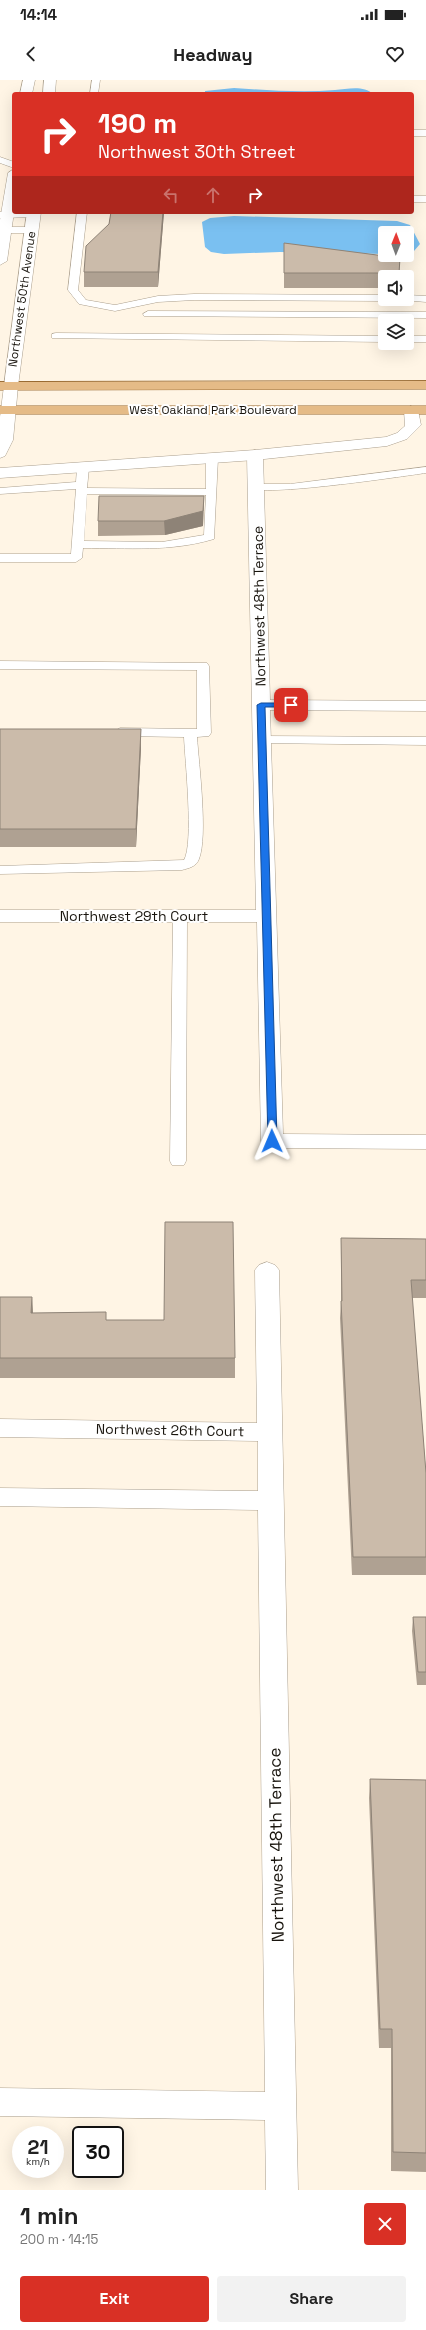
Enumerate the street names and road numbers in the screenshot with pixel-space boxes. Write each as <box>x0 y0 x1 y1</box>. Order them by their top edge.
street label: Northwest 50th Avenue <box>5 230 39 368</box>
street label: West Oakland Park Boulevard <box>129 402 297 418</box>
street label: Northwest 48th Terrace <box>249 526 269 686</box>
street label: Northwest 29th Court <box>60 907 208 925</box>
street label: Northwest 26th Court <box>96 1420 244 1440</box>
street label: Northwest 48th Terrace <box>263 1747 289 1943</box>

